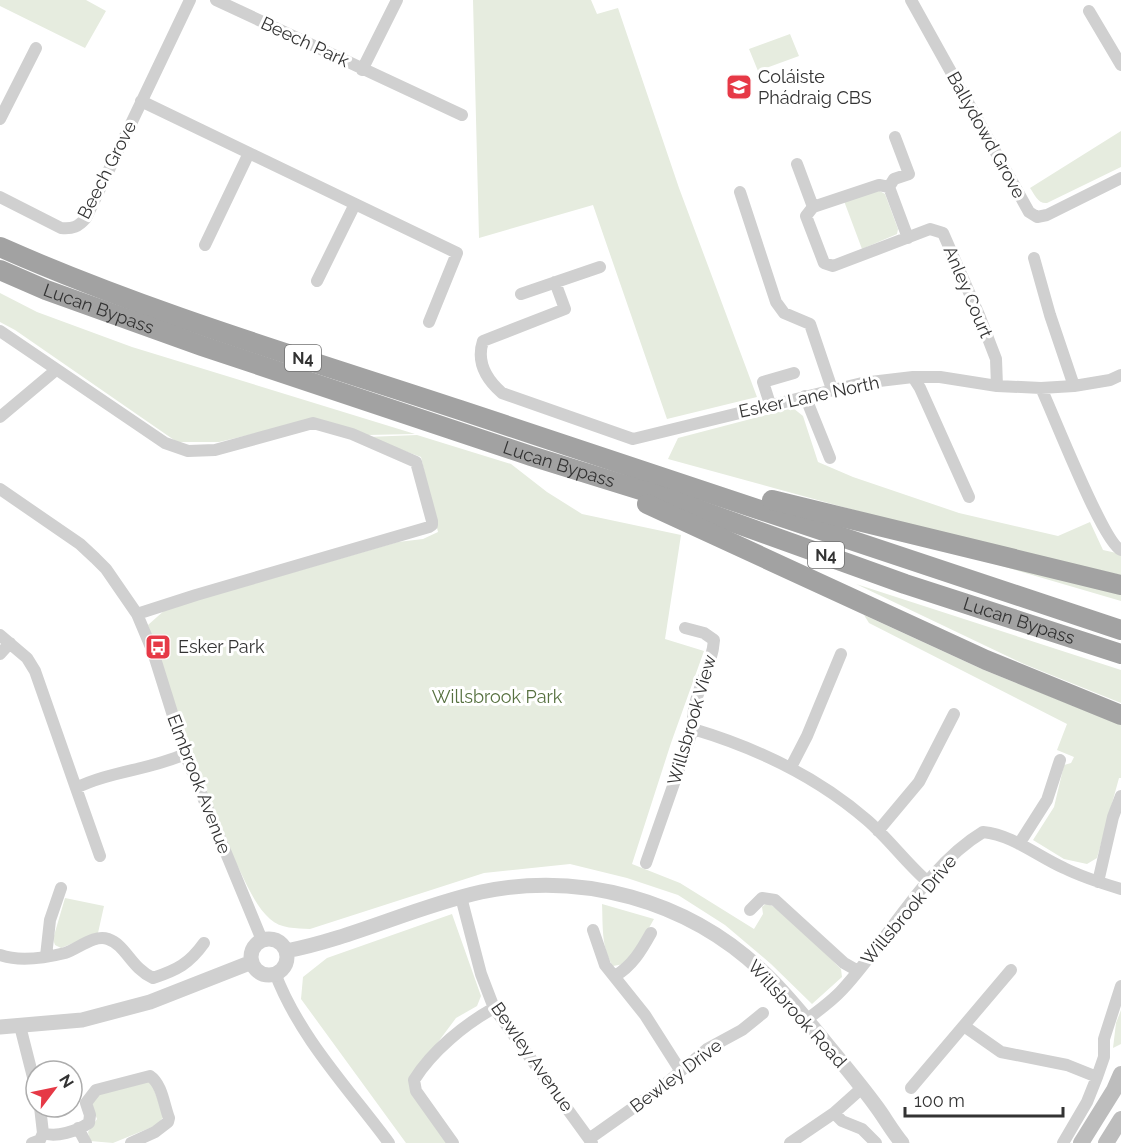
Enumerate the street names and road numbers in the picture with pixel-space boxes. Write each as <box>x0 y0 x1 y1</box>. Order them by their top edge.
street label: Beech Park <box>258 12 353 71</box>
street label: Ballydowd Grove <box>943 68 1030 202</box>
street label: Beech Grove <box>73 117 140 222</box>
street label: Anley Court <box>940 243 997 341</box>
street label: Lucan Bypass <box>41 279 157 338</box>
road number: N4 <box>285 345 321 371</box>
street label: Esker Lane North <box>737 371 881 422</box>
street label: Lucan Bypass <box>501 436 618 491</box>
road number: N4 <box>808 542 844 568</box>
street label: Lucan Bypass <box>961 593 1078 648</box>
street label: Willsbrook View <box>663 652 720 787</box>
street label: Elmbrook Avenue <box>163 711 236 857</box>
street label: Willsbrook Drive <box>857 850 961 969</box>
street label: Willsbrook Road <box>744 956 851 1072</box>
street label: Bewley Avenue <box>487 998 578 1116</box>
street label: Bewley Drive <box>626 1034 726 1117</box>

